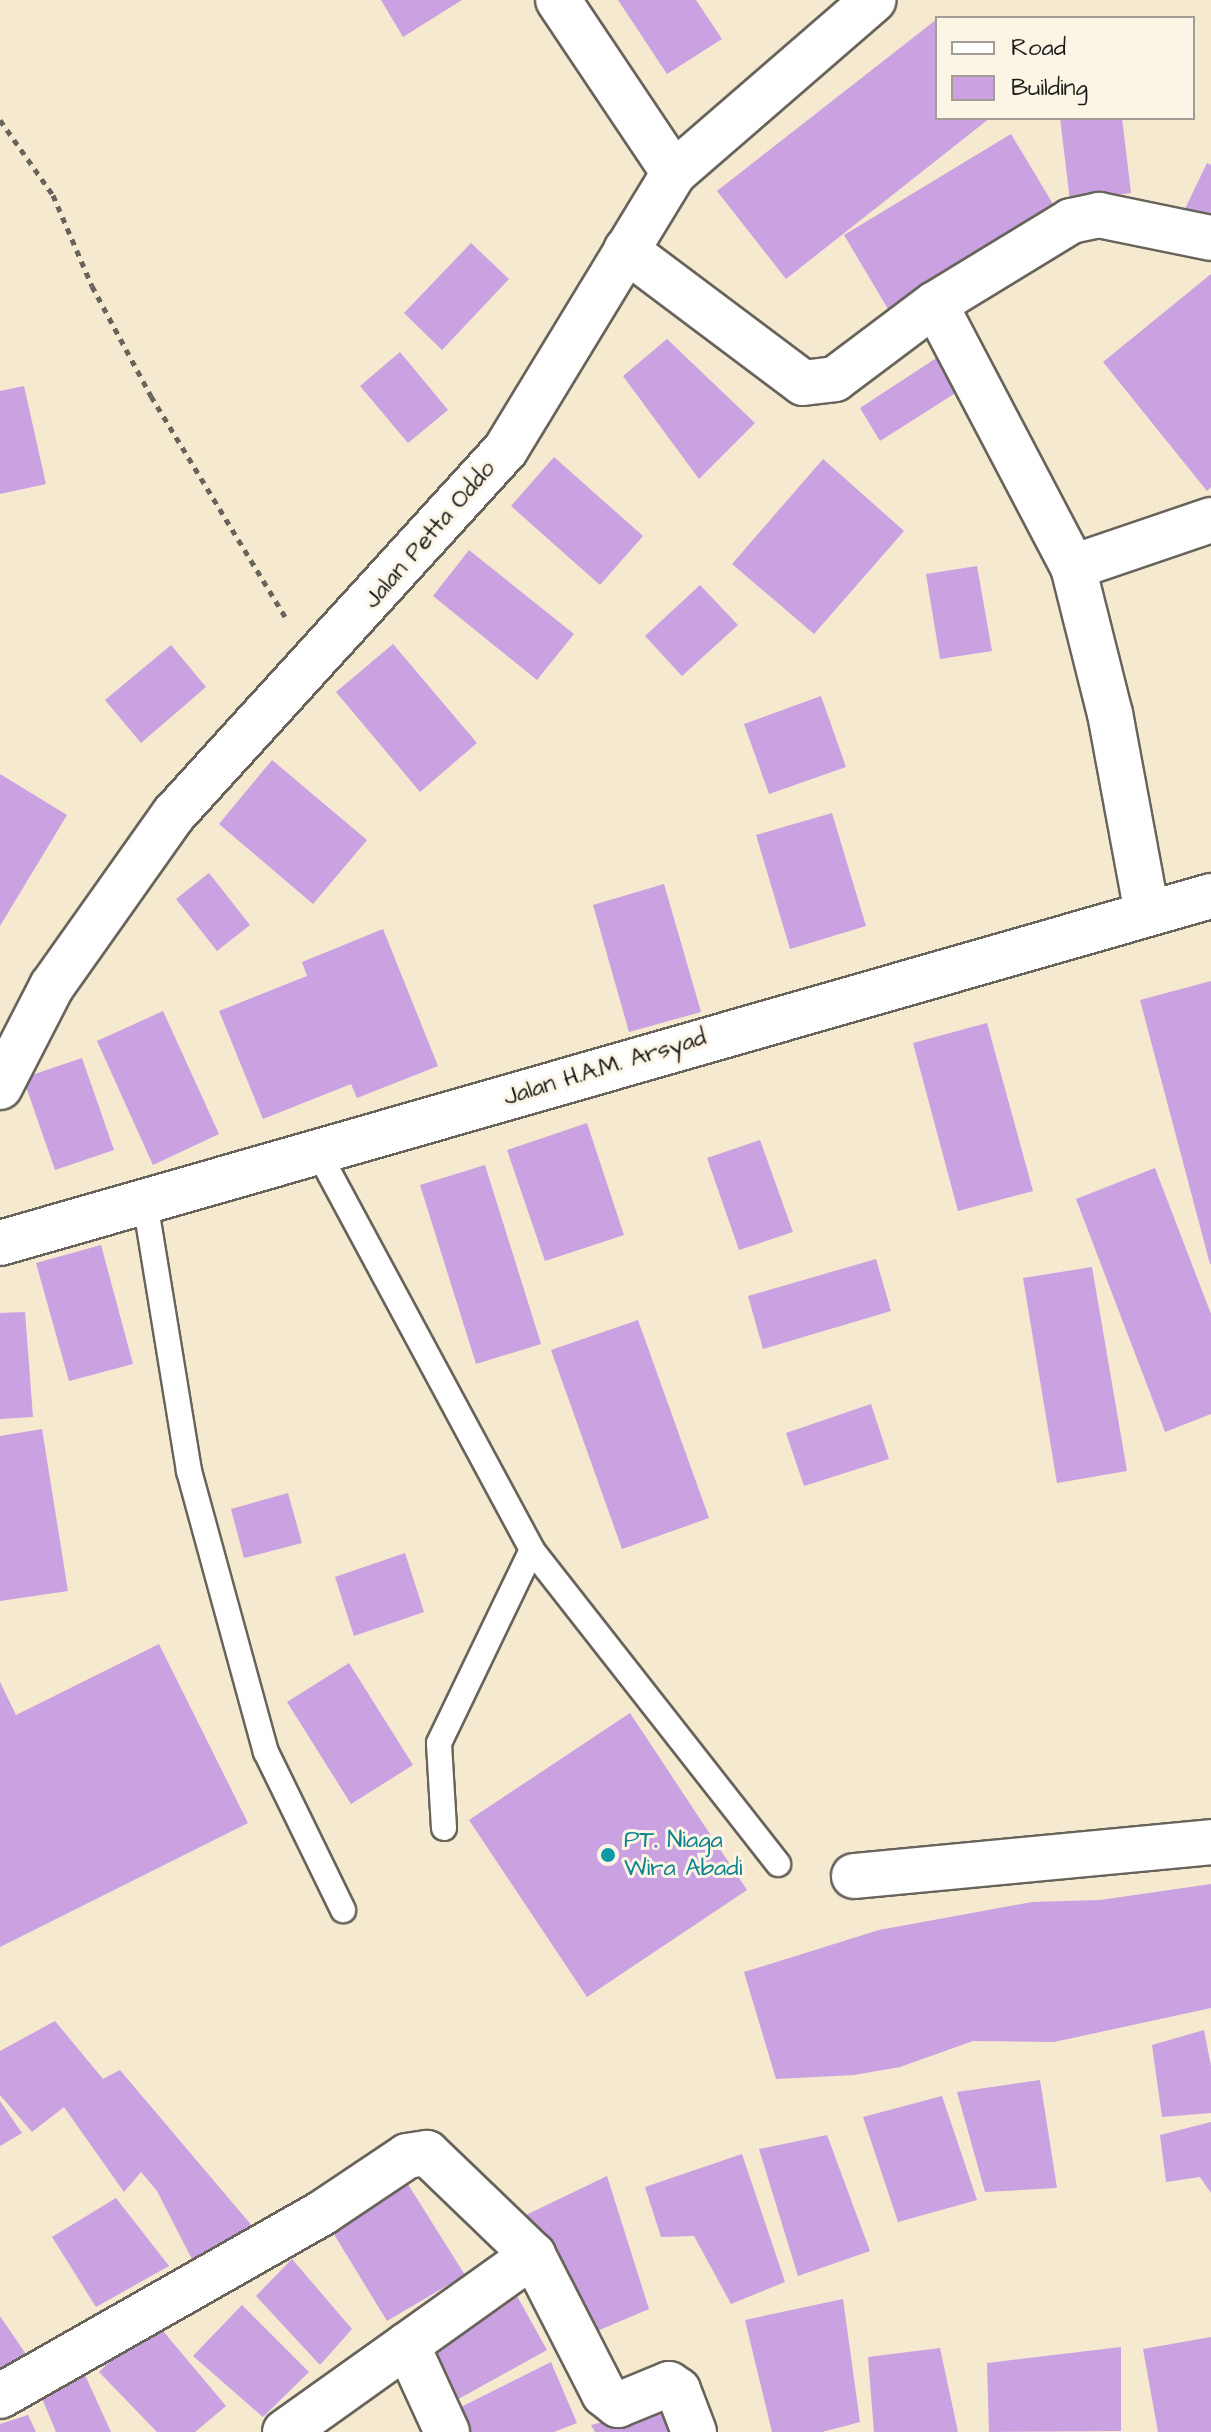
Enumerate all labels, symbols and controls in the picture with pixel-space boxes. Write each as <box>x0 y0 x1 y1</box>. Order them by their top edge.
legend <box>935 16 1195 120</box>
text: Road <box>1011 31 1066 65</box>
text: Building <box>1011 71 1088 105</box>
street label: Jalan Petta Oddo <box>358 455 502 615</box>
street label: Jalan H.A.M. Arsyad <box>500 1023 710 1113</box>
place label: PT. Niaga Wira Abadi <box>624 1827 742 1883</box>
marker: PT. Niaga Wira Abadi <box>599 1846 617 1864</box>

